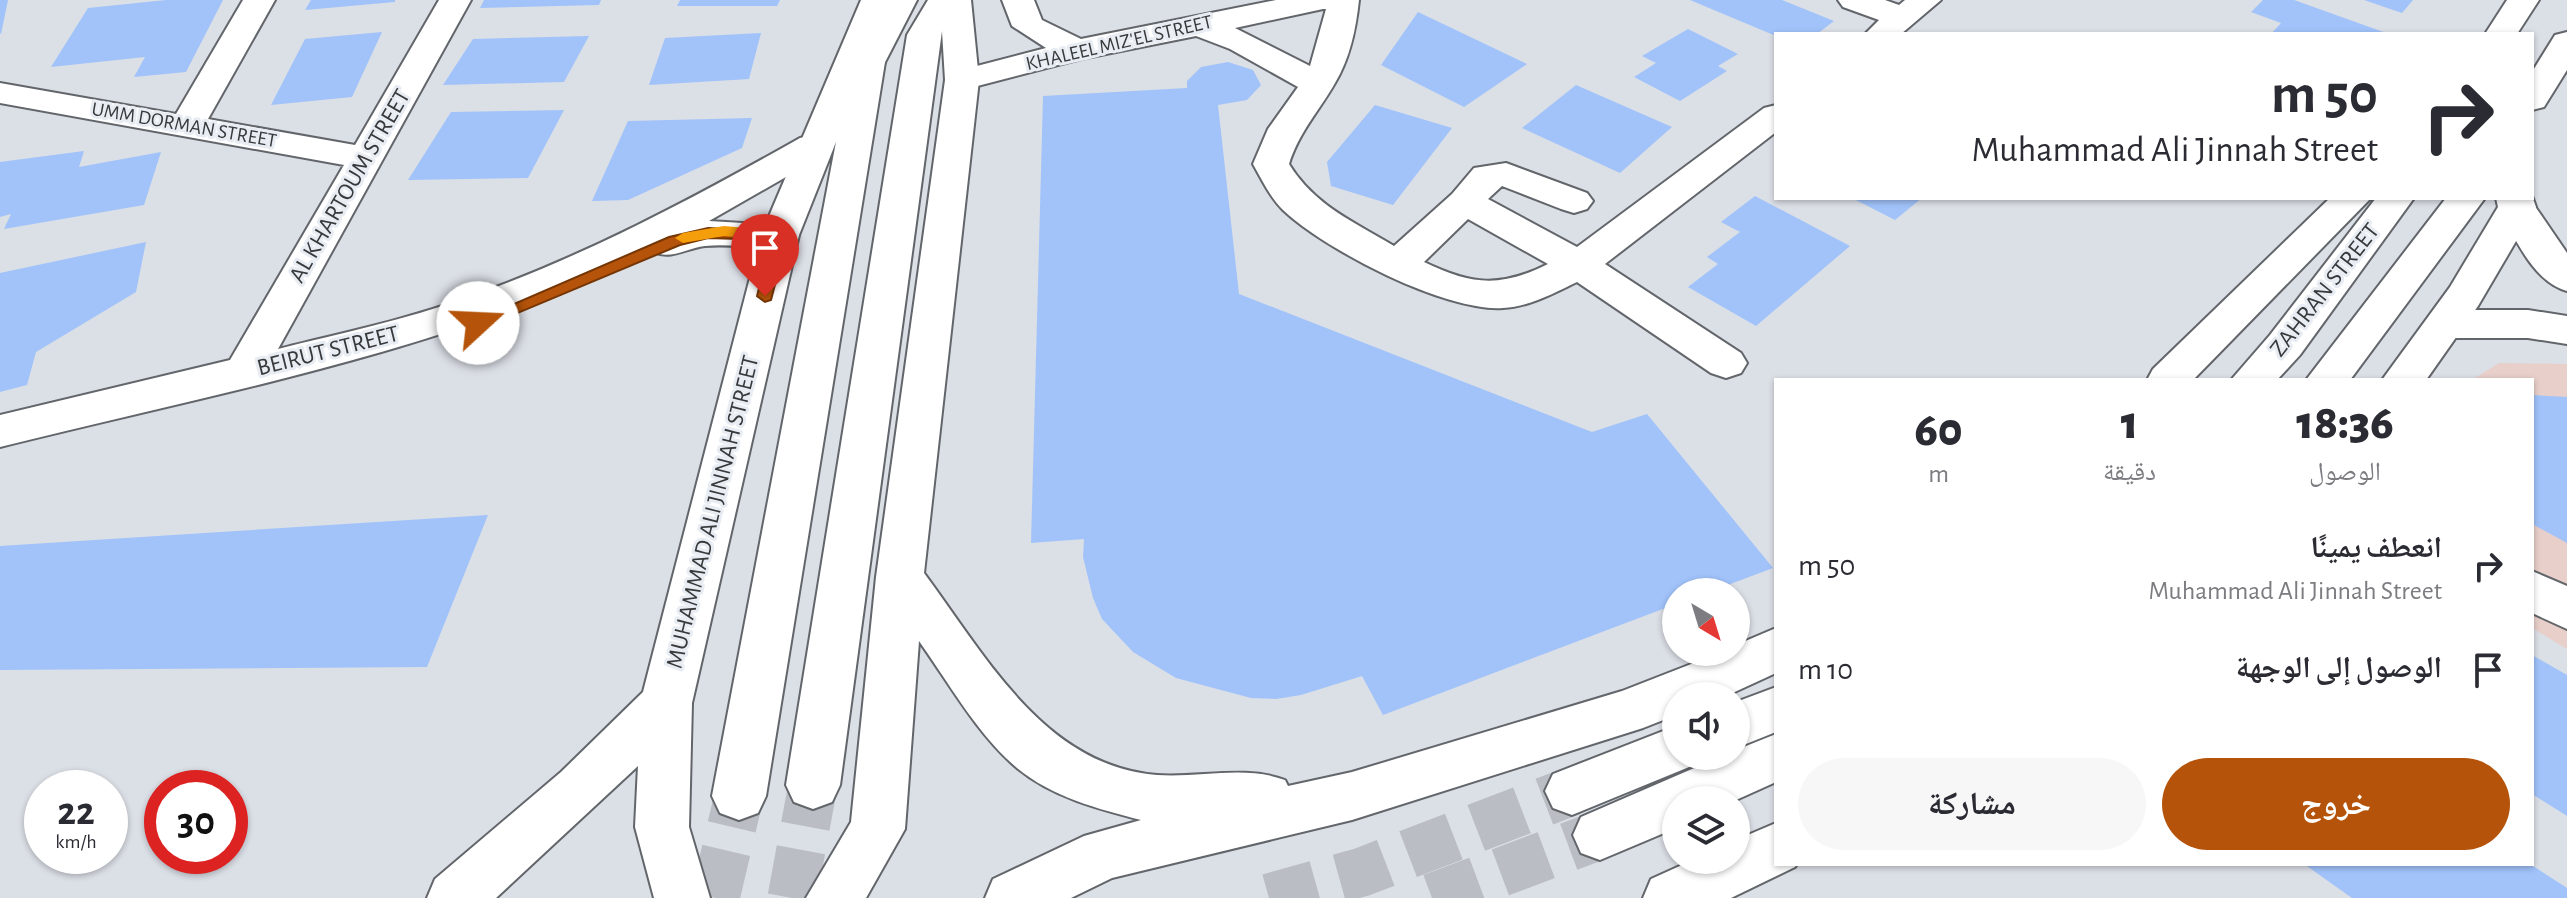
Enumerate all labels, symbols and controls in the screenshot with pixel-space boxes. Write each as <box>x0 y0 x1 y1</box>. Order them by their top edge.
street label: KHALEEL MIZ'EL STREET <box>1024 12 1214 74</box>
icon: right <box>2406 64 2510 168</box>
text: 50 m <box>2271 67 2378 123</box>
street label: AL KHARTOUM STREET <box>285 85 415 287</box>
street label: UMM DORMAN STREET <box>90 99 278 151</box>
text: Muhammad Ali Jinnah Street <box>1971 132 2378 168</box>
pin <box>731 214 799 296</box>
street label: ZAHRAN STREET <box>2266 219 2384 361</box>
icon: arrive <box>743 226 787 270</box>
position arrow <box>436 281 520 365</box>
street label: BEIRUT STREET <box>255 322 402 380</box>
street label: MUHAMMAD ALI JINNAH STREET <box>662 353 764 671</box>
text: 1 <box>2121 400 2138 448</box>
text: 18:36 <box>2296 400 2394 448</box>
text: 60 <box>1914 407 1963 455</box>
text: دقيقة <box>2103 459 2156 485</box>
text: الوصول <box>2309 459 2381 485</box>
text: m <box>1928 461 1949 487</box>
text: انعطف يمينًا <box>2310 533 2442 563</box>
icon: right <box>2466 544 2510 588</box>
text: 50 m <box>1798 551 1855 581</box>
north arrow <box>1662 578 1750 666</box>
map controls <box>1662 578 1750 874</box>
text: Muhammad Ali Jinnah Street <box>2148 578 2442 604</box>
icon: arrive <box>2466 648 2510 692</box>
text: الوصول إلى الوجهة <box>2236 653 2442 683</box>
text: 10 m <box>1798 655 1853 685</box>
button: sound <box>1662 682 1750 770</box>
button: مشاركة <box>1798 758 2146 850</box>
button: خروج <box>2162 758 2510 850</box>
speed limit sign: 30 <box>144 770 248 874</box>
button: layers <box>1662 786 1750 874</box>
text: 22 <box>57 792 95 832</box>
text: km/h <box>55 832 97 852</box>

